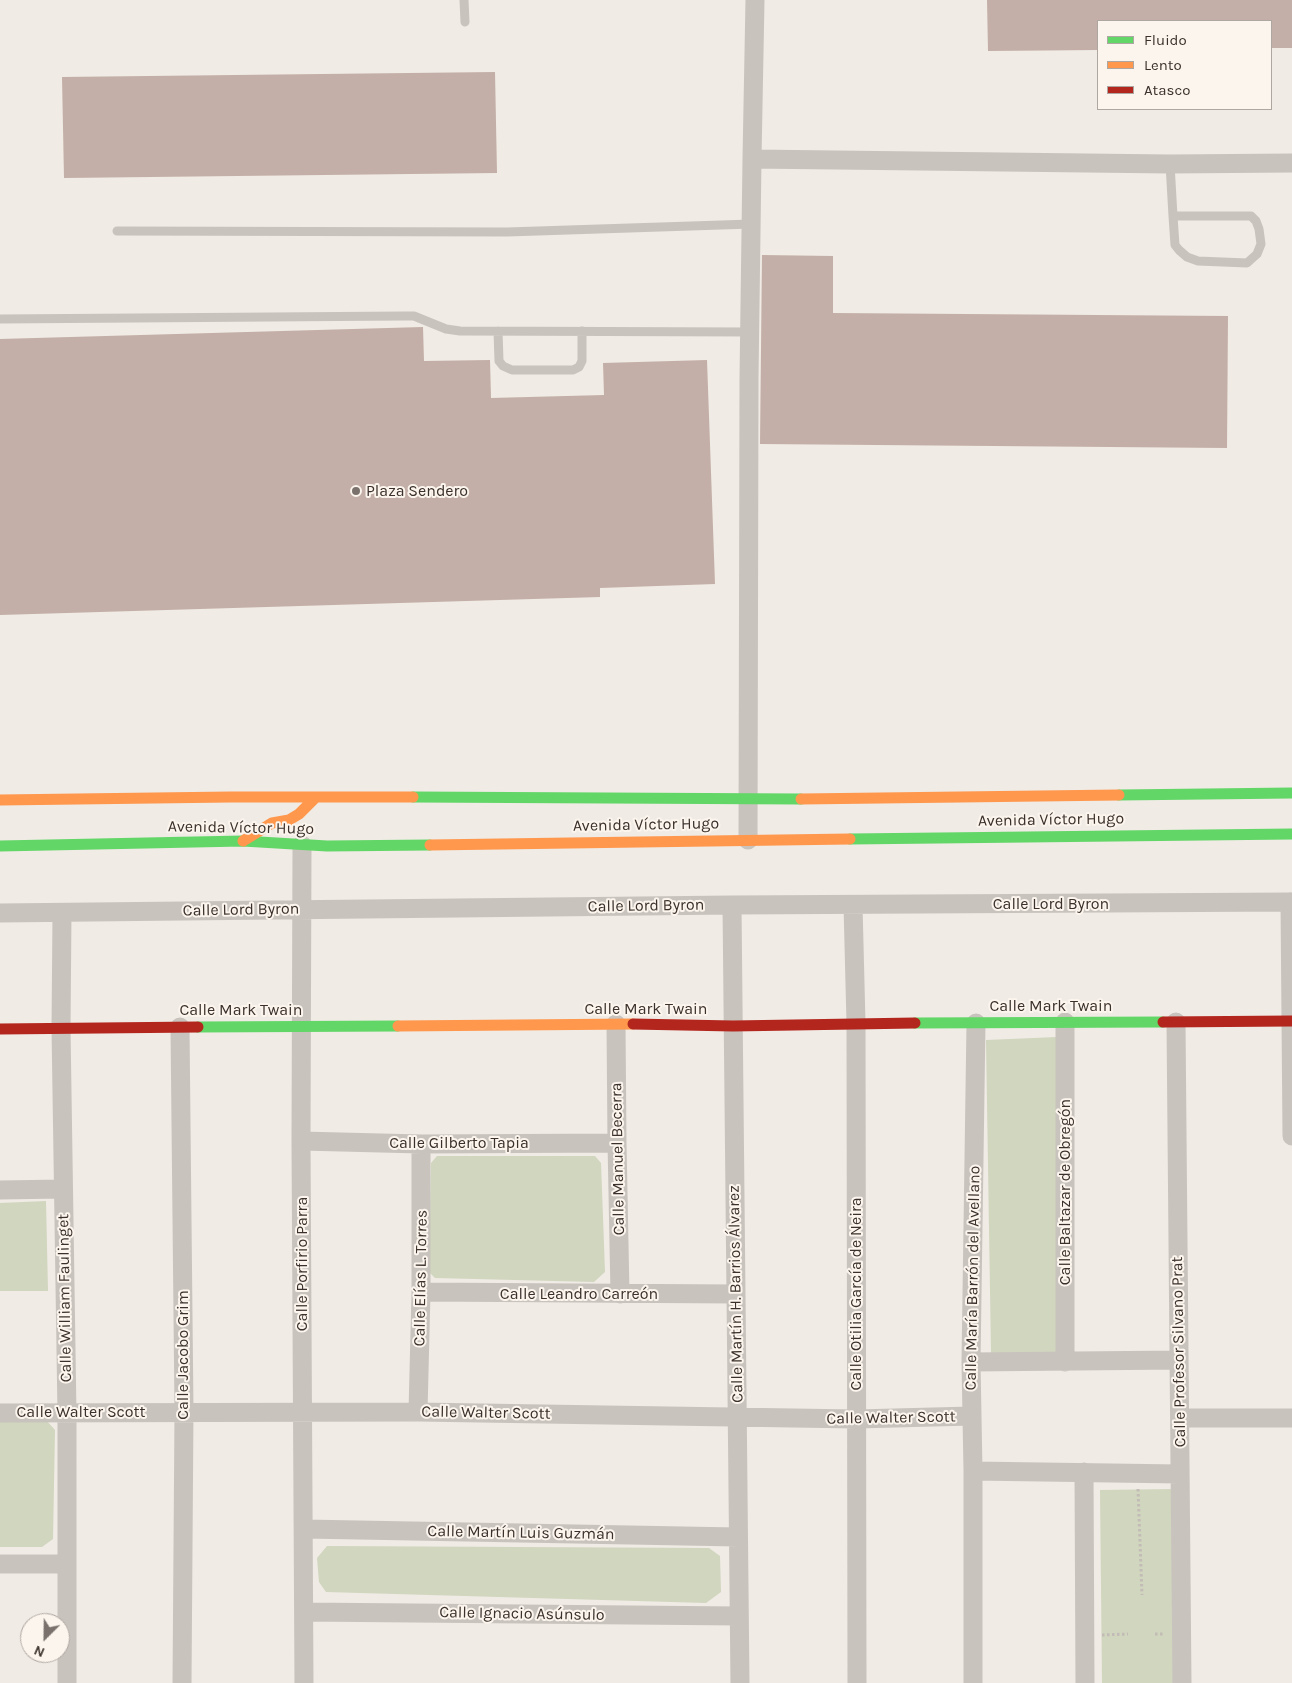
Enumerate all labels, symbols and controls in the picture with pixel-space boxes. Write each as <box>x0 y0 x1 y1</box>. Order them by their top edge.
legend <box>1097 20 1272 110</box>
text: Fluido <box>1144 31 1187 49</box>
text: Lento <box>1144 56 1182 74</box>
text: Atasco <box>1144 81 1190 99</box>
place label: Plaza Sendero <box>366 481 468 501</box>
marker: Plaza Sendero <box>350 485 362 497</box>
street label: Avenida Víctor Hugo <box>978 809 1124 831</box>
street label: Avenida Víctor Hugo <box>573 814 719 836</box>
street label: Avenida Víctor Hugo <box>168 817 314 839</box>
street label: Calle Lord Byron <box>993 894 1109 914</box>
street label: Calle Lord Byron <box>588 895 704 917</box>
street label: Calle Lord Byron <box>183 899 299 921</box>
street label: Calle Mark Twain <box>990 996 1112 1016</box>
street label: Calle Mark Twain <box>585 999 707 1019</box>
street label: Calle Mark Twain <box>180 1000 302 1020</box>
street label: Calle Manuel Becerra <box>607 1082 629 1236</box>
street label: Calle Baltazar de Obregón <box>1055 1099 1075 1285</box>
street label: Calle Gilberto Tapia <box>389 1133 529 1153</box>
street label: Calle María Barrón del Avellano <box>961 1165 985 1391</box>
street label: Calle Martín H. Barrios Álvarez <box>725 1185 747 1403</box>
street label: Calle Porfirio Parra <box>292 1197 312 1331</box>
street label: Calle Otilia García de Neira <box>846 1197 866 1391</box>
street label: Calle Elías L. Torres <box>410 1210 432 1346</box>
street label: Calle William Faulinget <box>54 1214 76 1382</box>
street label: Calle Profesor Silvano Prat <box>1168 1256 1190 1448</box>
street label: Calle Leandro Carreón <box>500 1284 658 1304</box>
street label: Calle Jacobo Grim <box>173 1290 193 1420</box>
street label: Calle Walter Scott <box>16 1402 146 1422</box>
street label: Calle Walter Scott <box>421 1402 551 1424</box>
street label: Calle Walter Scott <box>826 1407 956 1429</box>
street label: Calle Martín Luis Guzmán <box>427 1522 615 1544</box>
street label: Calle Ignacio Asúnsulo <box>439 1603 605 1625</box>
north arrow <box>20 1613 70 1663</box>
text: N <box>31 1642 47 1661</box>

